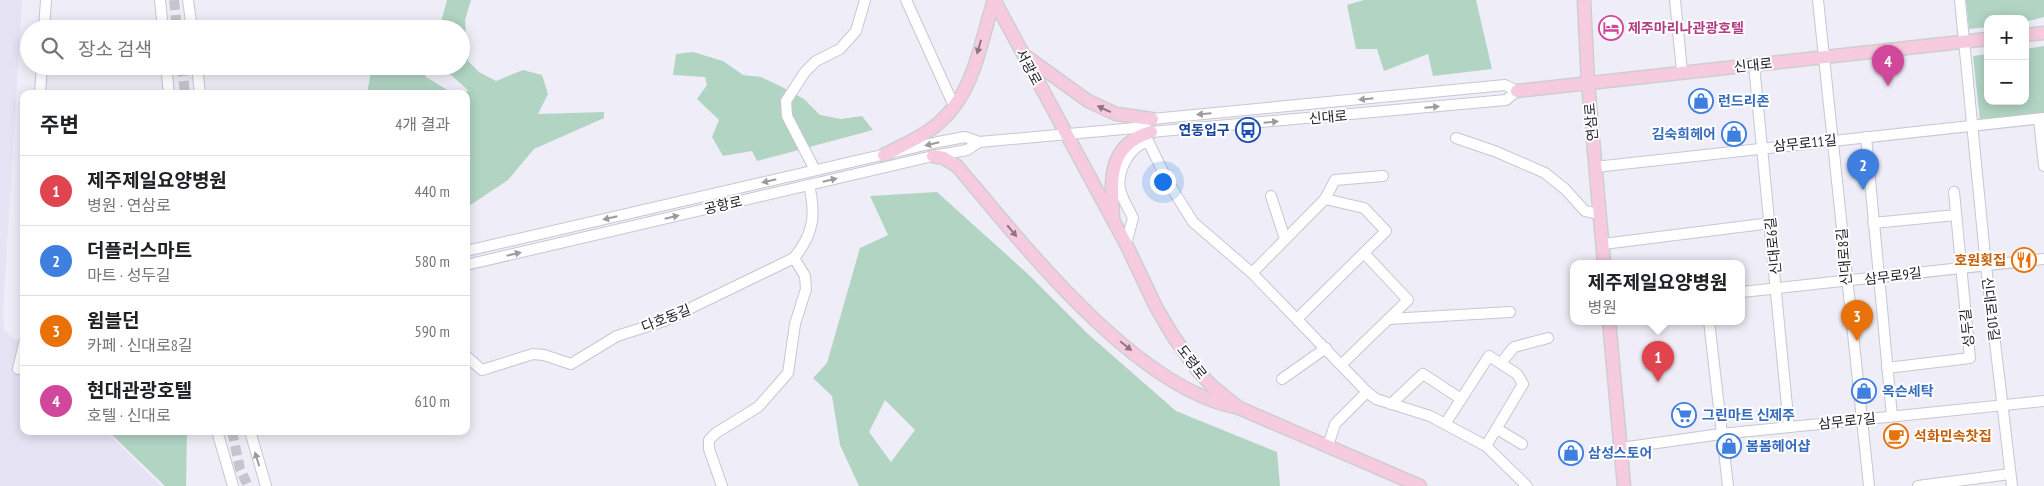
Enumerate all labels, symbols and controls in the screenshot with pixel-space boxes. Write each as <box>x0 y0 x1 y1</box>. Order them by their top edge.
hotel icon: 제주마리나관광호텔 <box>1598 15 1624 41</box>
map controls <box>1984 15 2029 105</box>
button: + <box>1984 15 2029 60</box>
place label: 제주마리나관광호텔 <box>1628 19 1744 37</box>
search box <box>20 20 470 75</box>
icon: search <box>38 34 66 62</box>
text: 장소 검색 <box>78 37 152 61</box>
one-way arrow <box>975 39 983 54</box>
pin: 4 <box>1872 45 1904 86</box>
street label: 서광로 <box>1012 46 1046 88</box>
street label: 신대로 <box>1733 54 1773 76</box>
button: − <box>1984 60 2029 105</box>
shop icon: 런드리존 <box>1688 88 1714 114</box>
place label: 런드리존 <box>1718 92 1770 110</box>
one-way arrow <box>1357 95 1373 103</box>
street label: 연삼로 <box>1580 102 1602 142</box>
one-way arrow <box>1425 103 1441 111</box>
one-way arrow <box>1097 105 1112 113</box>
street label: 신대로 <box>1308 106 1348 128</box>
text: 주변 <box>40 111 79 138</box>
one-way arrow <box>1196 111 1212 119</box>
text: 4개 결과 <box>395 114 450 134</box>
bus stop icon: 연동입구 <box>1235 117 1261 143</box>
one-way arrow <box>1263 118 1279 126</box>
place label: 연동입구 <box>1178 121 1230 139</box>
shop icon: 김숙희헤어 <box>1721 121 1747 147</box>
place label: 김숙희헤어 <box>1652 125 1716 143</box>
street label: 삼무로11길 <box>1772 131 1838 155</box>
one-way arrow <box>924 140 939 148</box>
pin: 2 <box>1847 149 1879 190</box>
text: 제주제일요양병원 <box>87 168 227 192</box>
your location <box>1150 169 1176 195</box>
one-way arrow <box>823 176 838 184</box>
one-way arrow <box>761 177 776 185</box>
text: 1 <box>52 181 60 201</box>
text: 440 m <box>415 181 450 201</box>
street label: 공항로 <box>702 192 744 218</box>
text: 병원 · 연삼로 <box>87 195 171 215</box>
one-way arrow <box>664 213 679 221</box>
one-way arrow <box>603 214 618 222</box>
street label: 신대로6길 <box>1761 216 1785 276</box>
one-way arrow <box>1007 224 1018 237</box>
street label: 신대로8길 <box>1833 227 1855 287</box>
text: 더플러스마트 <box>87 238 192 262</box>
restaurant icon: 호원횟집 <box>2011 247 2037 273</box>
one-way arrow <box>506 250 521 258</box>
text: 2 <box>52 251 60 271</box>
text: 580 m <box>415 251 450 271</box>
place label: 호원횟집 <box>1954 251 2006 269</box>
popup <box>1570 260 1745 325</box>
street label: 삼무로9길 <box>1863 264 1923 288</box>
text: 마트 · 성두길 <box>87 265 171 285</box>
text: 제주제일요양병원 <box>1588 270 1727 294</box>
street label: 신대로10길 <box>1978 276 2004 342</box>
text: 병원 <box>1588 297 1617 317</box>
street label: 다호동길 <box>639 300 693 336</box>
pin: 3 <box>1841 300 1873 341</box>
text: 윔블던 <box>87 308 139 332</box>
street label: 성두길 <box>1956 308 1978 348</box>
text: 3 <box>52 321 60 341</box>
text: 590 m <box>415 321 450 341</box>
text: 카페 · 신대로8길 <box>87 335 193 355</box>
one-way arrow <box>1120 341 1133 351</box>
street label: 도령로 <box>1173 341 1211 383</box>
pin: 1 <box>1642 341 1674 382</box>
text: 현대관광호텔 <box>87 378 192 402</box>
shop icon: 옥슨세탁 <box>1851 378 1877 404</box>
place label: 옥슨세탁 <box>1882 382 1934 400</box>
text: 4 <box>52 391 60 411</box>
text: 610 m <box>415 391 450 411</box>
supermarket icon: 그린마트 신제주 <box>1671 402 1697 428</box>
text: 호텔 · 신대로 <box>87 405 171 425</box>
place label: 그린마트 신제주 <box>1702 406 1795 424</box>
street label: 삼무로7길 <box>1817 409 1877 433</box>
cafe icon: 석화민속찻집 <box>1883 423 1909 449</box>
place label: 석화민속찻집 <box>1914 427 1991 445</box>
shop icon: 봄봄헤어샵 <box>1716 433 1742 459</box>
place label: 봄봄헤어샵 <box>1746 437 1811 455</box>
shop icon: 삼성스토어 <box>1558 440 1584 466</box>
place label: 삼성스토어 <box>1588 444 1652 462</box>
one-way arrow <box>252 451 260 466</box>

